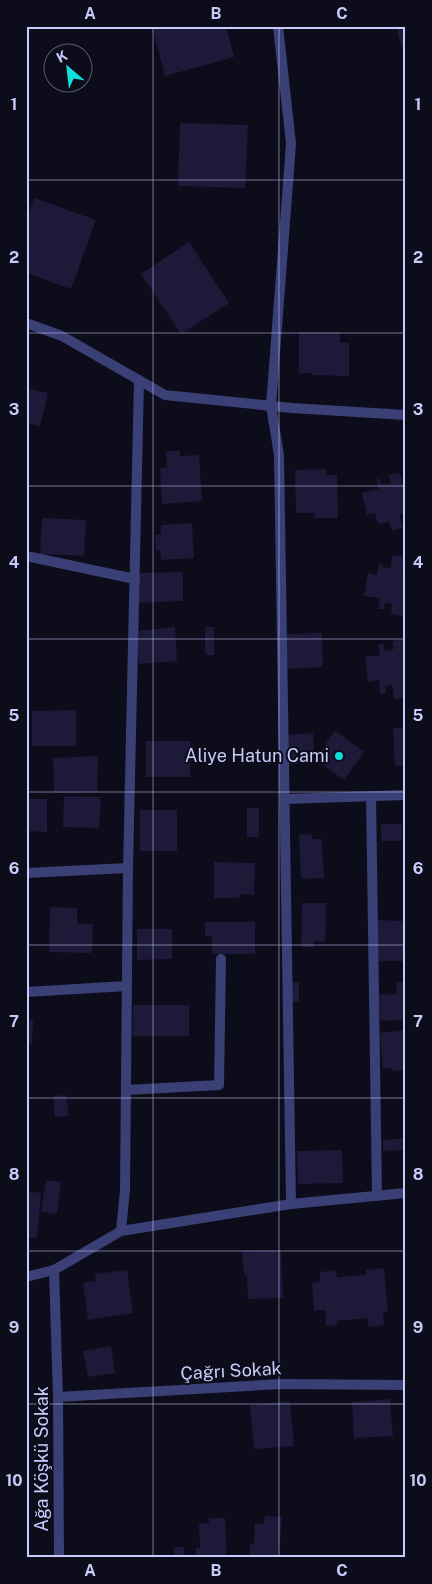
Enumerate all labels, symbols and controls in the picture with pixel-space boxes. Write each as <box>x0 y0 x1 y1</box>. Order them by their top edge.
text: A <box>84 4 96 23</box>
text: B <box>211 4 222 23</box>
text: C <box>336 4 348 23</box>
north arrow <box>42 42 92 92</box>
text: K <box>54 47 70 66</box>
text: 1 <box>11 95 17 114</box>
text: 1 <box>415 95 421 114</box>
text: 2 <box>9 248 19 267</box>
text: 2 <box>413 248 423 267</box>
text: 3 <box>9 400 19 419</box>
text: 3 <box>413 400 423 419</box>
text: 4 <box>9 553 20 572</box>
text: 4 <box>413 553 424 572</box>
text: 5 <box>9 706 20 725</box>
text: 5 <box>413 706 424 725</box>
place label: Aliye Hatun Cami <box>185 745 329 766</box>
marker: Aliye Hatun Cami <box>333 750 345 762</box>
text: 6 <box>9 859 19 878</box>
text: 6 <box>413 859 423 878</box>
text: 7 <box>9 1012 19 1031</box>
text: 7 <box>413 1012 423 1031</box>
text: 8 <box>9 1165 20 1184</box>
text: 8 <box>413 1165 424 1184</box>
text: 9 <box>9 1318 19 1337</box>
text: 9 <box>413 1318 423 1337</box>
street label: Çağrı Sokak <box>180 1357 282 1384</box>
street label: Ağa Köşkü Sokak <box>31 1386 52 1532</box>
text: 10 <box>5 1471 23 1490</box>
text: 10 <box>409 1471 427 1490</box>
text: A <box>84 1561 96 1580</box>
text: B <box>211 1561 222 1580</box>
text: C <box>336 1561 348 1580</box>

